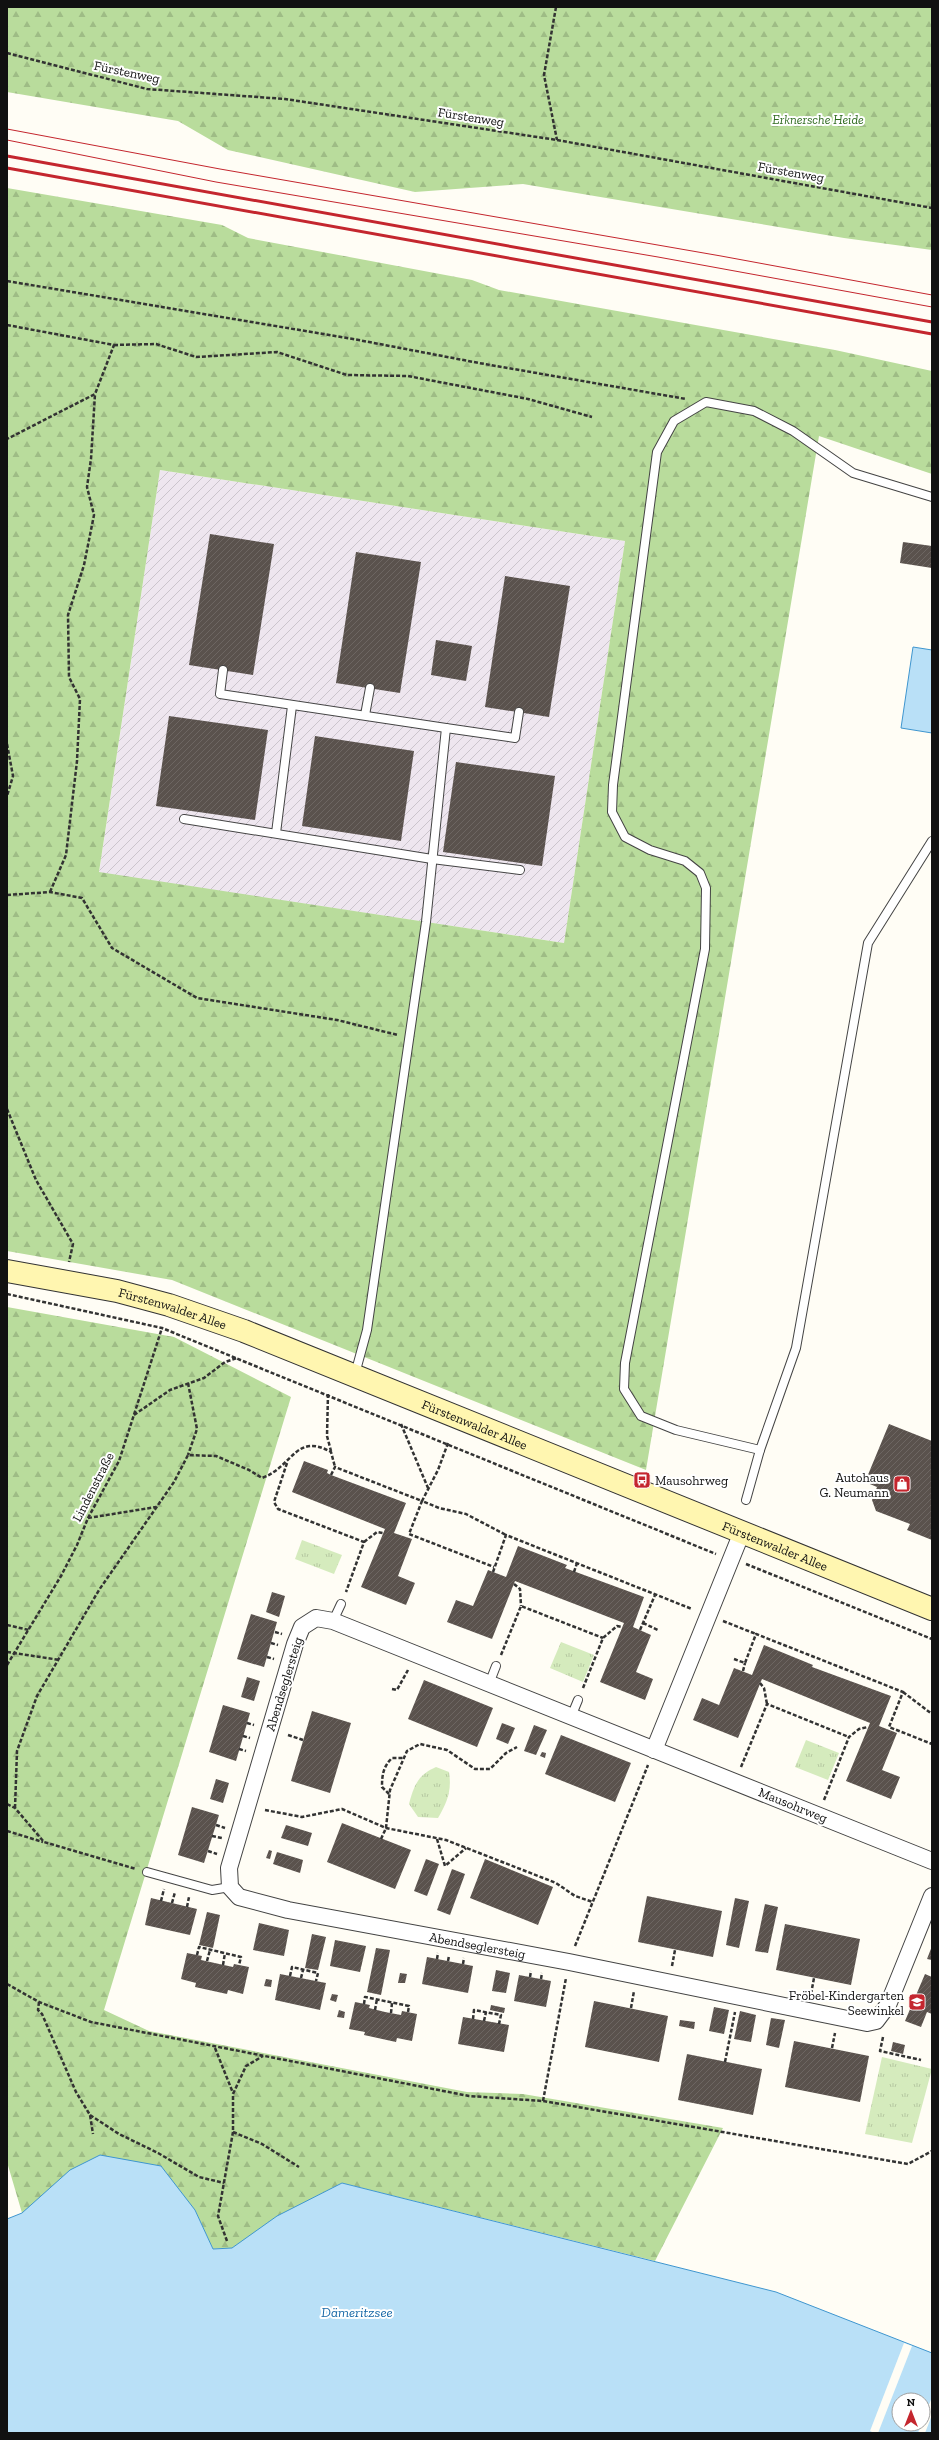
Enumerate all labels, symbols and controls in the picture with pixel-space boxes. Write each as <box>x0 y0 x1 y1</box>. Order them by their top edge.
street label: Fürstenweg <box>93 58 161 86</box>
street label: Fürstenweg <box>437 104 505 130</box>
park label: Erknersche Heide <box>772 112 864 127</box>
street label: Fürstenweg <box>757 159 825 185</box>
street label: Fürstenwalder Allee <box>117 1284 229 1332</box>
street label: Fürstenwalder Allee <box>420 1396 530 1452</box>
street label: Lindenstraße <box>69 1450 117 1524</box>
bus stop icon: Mausohrweg <box>632 1470 652 1490</box>
place label: Autohaus G. Neumann <box>819 1470 890 1500</box>
place label: Mausohrweg <box>655 1473 728 1488</box>
shop icon: Autohaus G. Neumann <box>892 1474 912 1494</box>
street label: Fürstenwalder Allee <box>720 1518 830 1574</box>
street label: Abendseglersteig <box>263 1635 305 1733</box>
street label: Mausohrweg <box>756 1784 830 1826</box>
street label: Abendseglersteig <box>428 1929 527 1961</box>
place label: Fröbel-Kindergarten Seewinkel <box>789 1988 905 2018</box>
school or university icon: Fröbel-Kindergarten Seewinkel <box>907 1992 927 2012</box>
water label: Dämeritzsee <box>321 2304 393 2321</box>
north arrow <box>891 2392 931 2432</box>
text: N <box>907 2396 916 2409</box>

